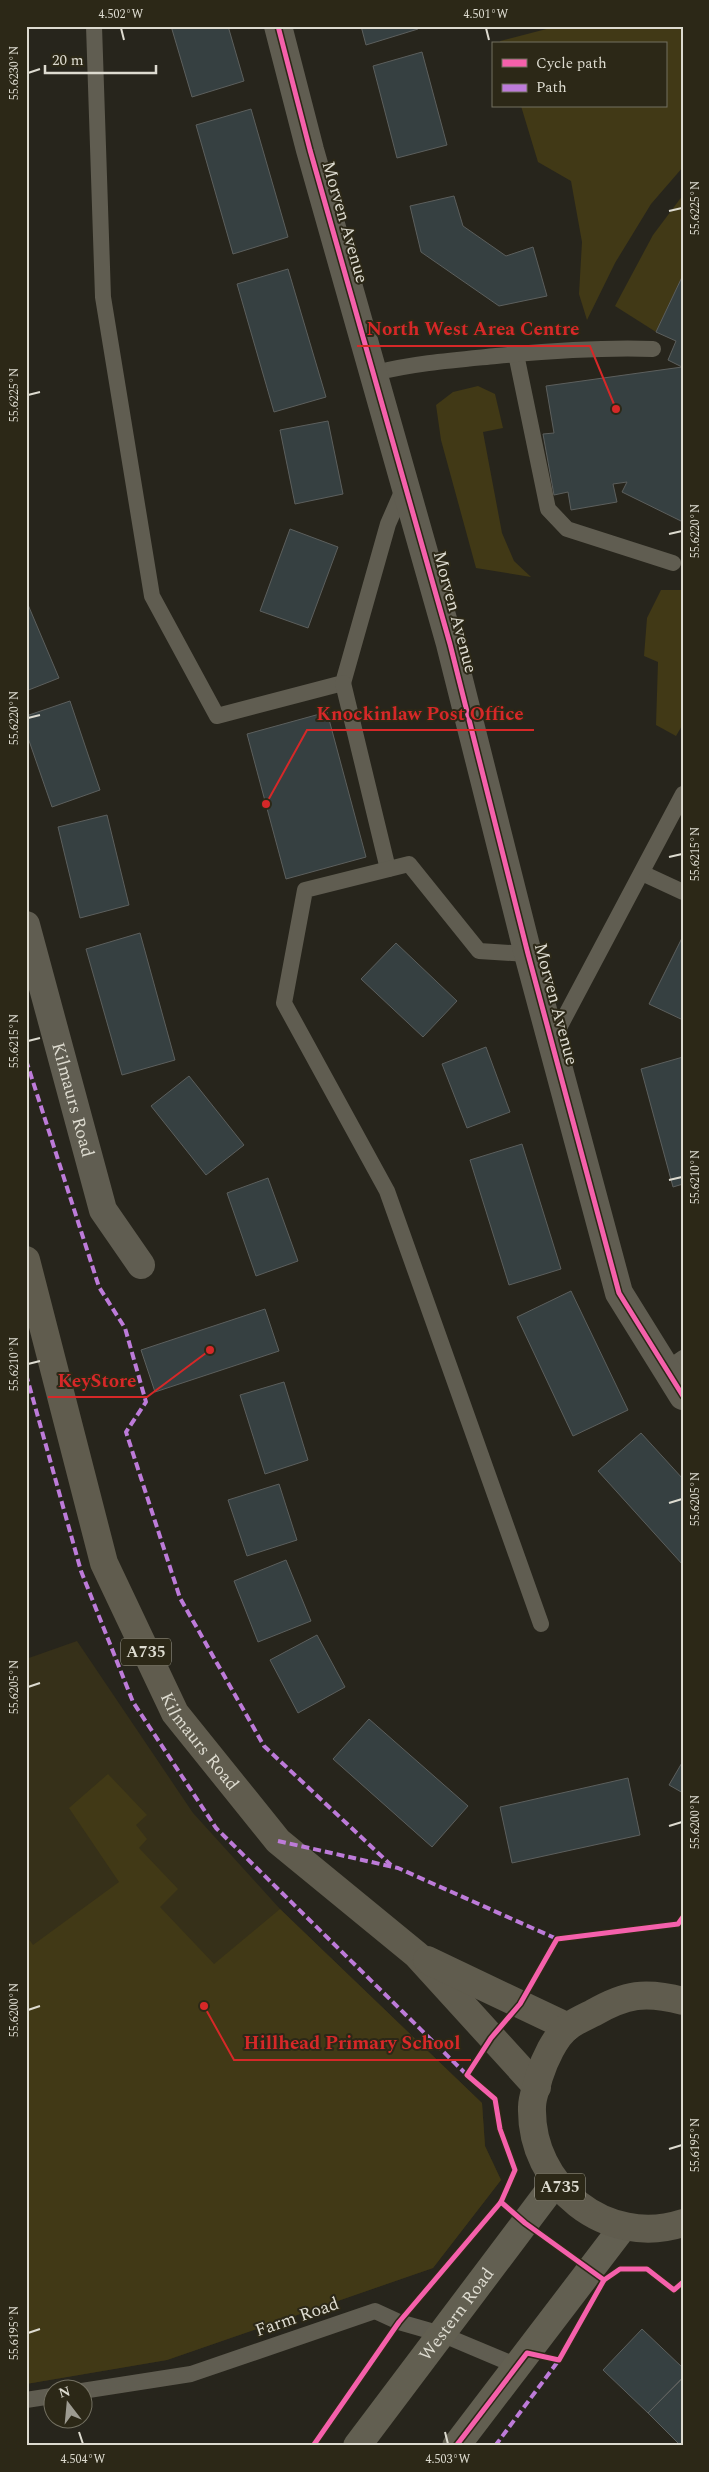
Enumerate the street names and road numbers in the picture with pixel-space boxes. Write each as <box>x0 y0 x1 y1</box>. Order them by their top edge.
street label: Morven Avenue <box>315 158 375 286</box>
street label: Morven Avenue <box>426 548 484 676</box>
street label: Morven Avenue <box>527 940 585 1068</box>
street label: Kilmaurs Road <box>45 1039 102 1160</box>
road number: A735 <box>121 1638 171 1665</box>
street label: Kilmaurs Road <box>153 1687 246 1796</box>
road number: A735 <box>535 2174 585 2200</box>
street label: Western Road <box>412 2262 501 2367</box>
street label: Farm Road <box>251 2290 343 2344</box>

